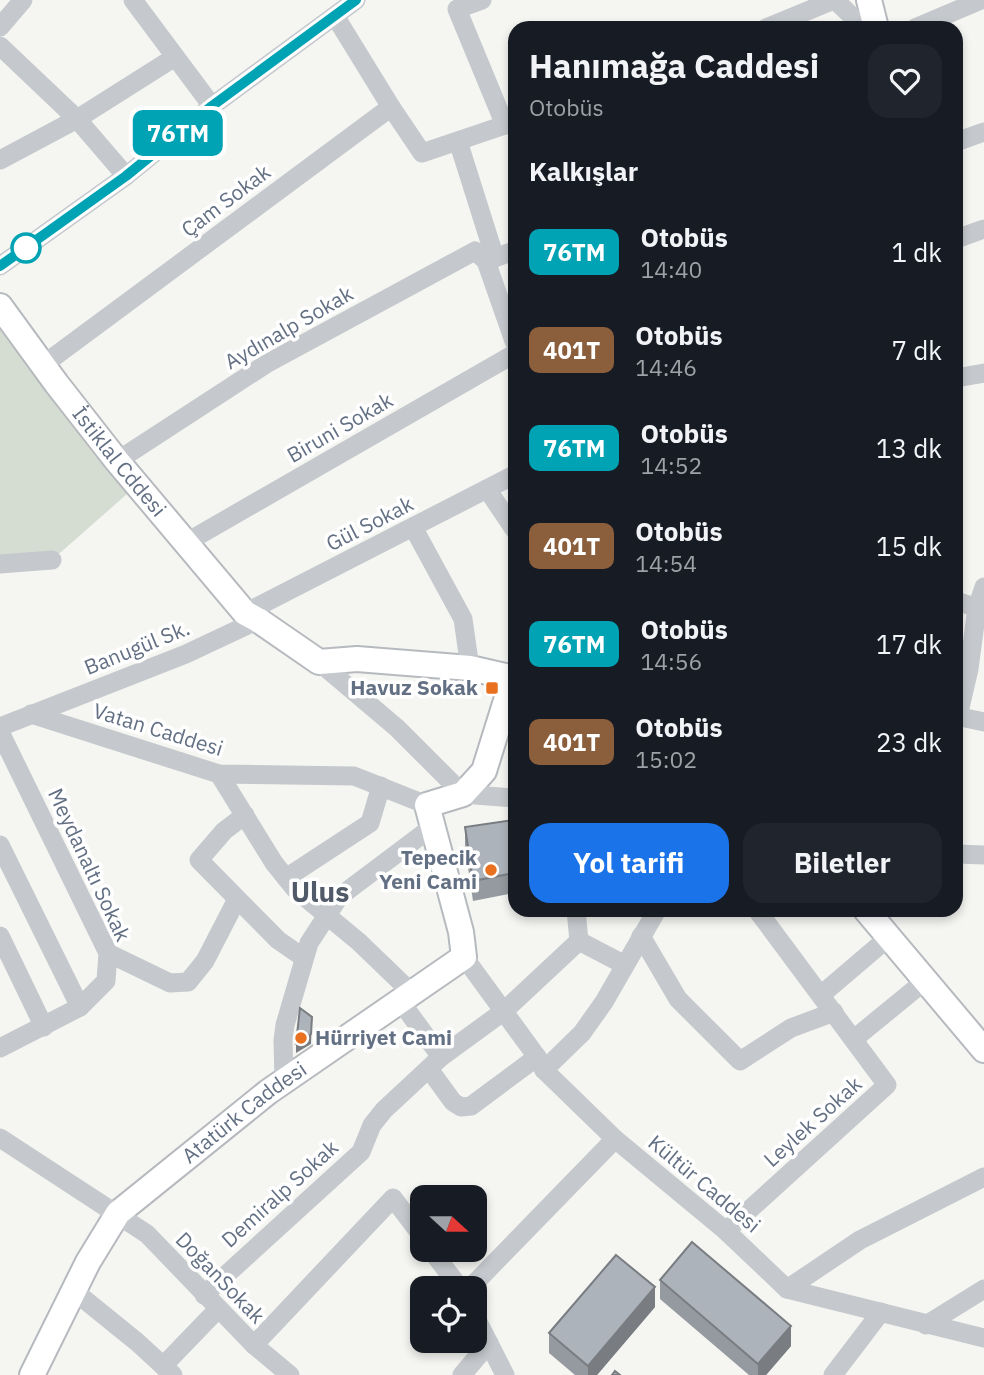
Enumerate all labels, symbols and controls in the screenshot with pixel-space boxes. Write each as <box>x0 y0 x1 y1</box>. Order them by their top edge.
text: Hanımağa Caddesi <box>529 44 819 87</box>
button: heart <box>868 44 942 118</box>
text: Otobüs <box>529 92 604 122</box>
line badge: 76TM <box>129 110 227 156</box>
text: 76TM <box>147 117 209 149</box>
text: Kalkışlar <box>529 154 638 188</box>
street label: Çam Sokak <box>175 158 276 243</box>
text: Otobüs <box>640 220 728 254</box>
unlabelled marker <box>11 233 41 263</box>
text: 1 dk <box>891 235 942 269</box>
text: 76TM <box>543 236 605 268</box>
text: 14:40 <box>640 254 702 284</box>
street label: Aydınalp Sokak <box>219 279 358 375</box>
text: Otobüs <box>635 318 723 352</box>
text: 7 dk <box>891 333 942 367</box>
text: 401T <box>543 334 600 366</box>
text: 14:46 <box>635 352 697 382</box>
street label: Biruni Sokak <box>281 386 398 469</box>
street label: İstiklal Cddesi <box>66 400 173 522</box>
text: Otobüs <box>640 416 728 450</box>
text: 13 dk <box>876 431 942 465</box>
text: 76TM <box>543 432 605 464</box>
text: 14:52 <box>640 450 702 480</box>
street label: Gül Sokak <box>321 489 418 557</box>
text: Otobüs <box>635 514 723 548</box>
text: 15 dk <box>876 529 942 563</box>
text: 401T <box>543 530 600 562</box>
text: 14:54 <box>635 548 697 578</box>
text: Otobüs <box>640 612 728 646</box>
street label: Banugül Sk. <box>80 613 194 681</box>
text: 17 dk <box>876 627 942 661</box>
text: 76TM <box>543 628 605 660</box>
text: 14:56 <box>640 646 702 676</box>
place label: Havuz Sokak <box>350 673 479 701</box>
marker: Havuz Sokak <box>484 680 500 696</box>
street label: Vatan Caddesi <box>90 696 227 762</box>
text: Otobüs <box>635 710 723 744</box>
text: 23 dk <box>876 725 942 759</box>
text: 401T <box>543 726 600 758</box>
text: 15:02 <box>635 744 697 774</box>
street label: Meydanaltı Sokak <box>42 784 138 946</box>
button: Yol tarifi <box>529 823 729 903</box>
button: Biletler <box>743 823 942 903</box>
place label: Tepecik Yeni Cami <box>379 843 478 895</box>
marker: Tepecik Yeni Cami <box>483 862 499 878</box>
district label: Ulus <box>291 873 349 910</box>
place label: Hürriyet Cami <box>315 1023 452 1051</box>
marker: Hürriyet Cami <box>293 1030 309 1046</box>
street label: Atatürk Caddesi <box>176 1055 312 1169</box>
street label: Leylek Sokak <box>757 1070 867 1173</box>
street label: Kültür Caddesi <box>643 1128 767 1238</box>
street label: Demiralp Sokak <box>215 1133 344 1253</box>
north arrow <box>410 1185 486 1262</box>
map controls <box>410 1185 487 1353</box>
street label: DoğanSokak <box>170 1225 272 1329</box>
button: locate <box>410 1276 487 1353</box>

